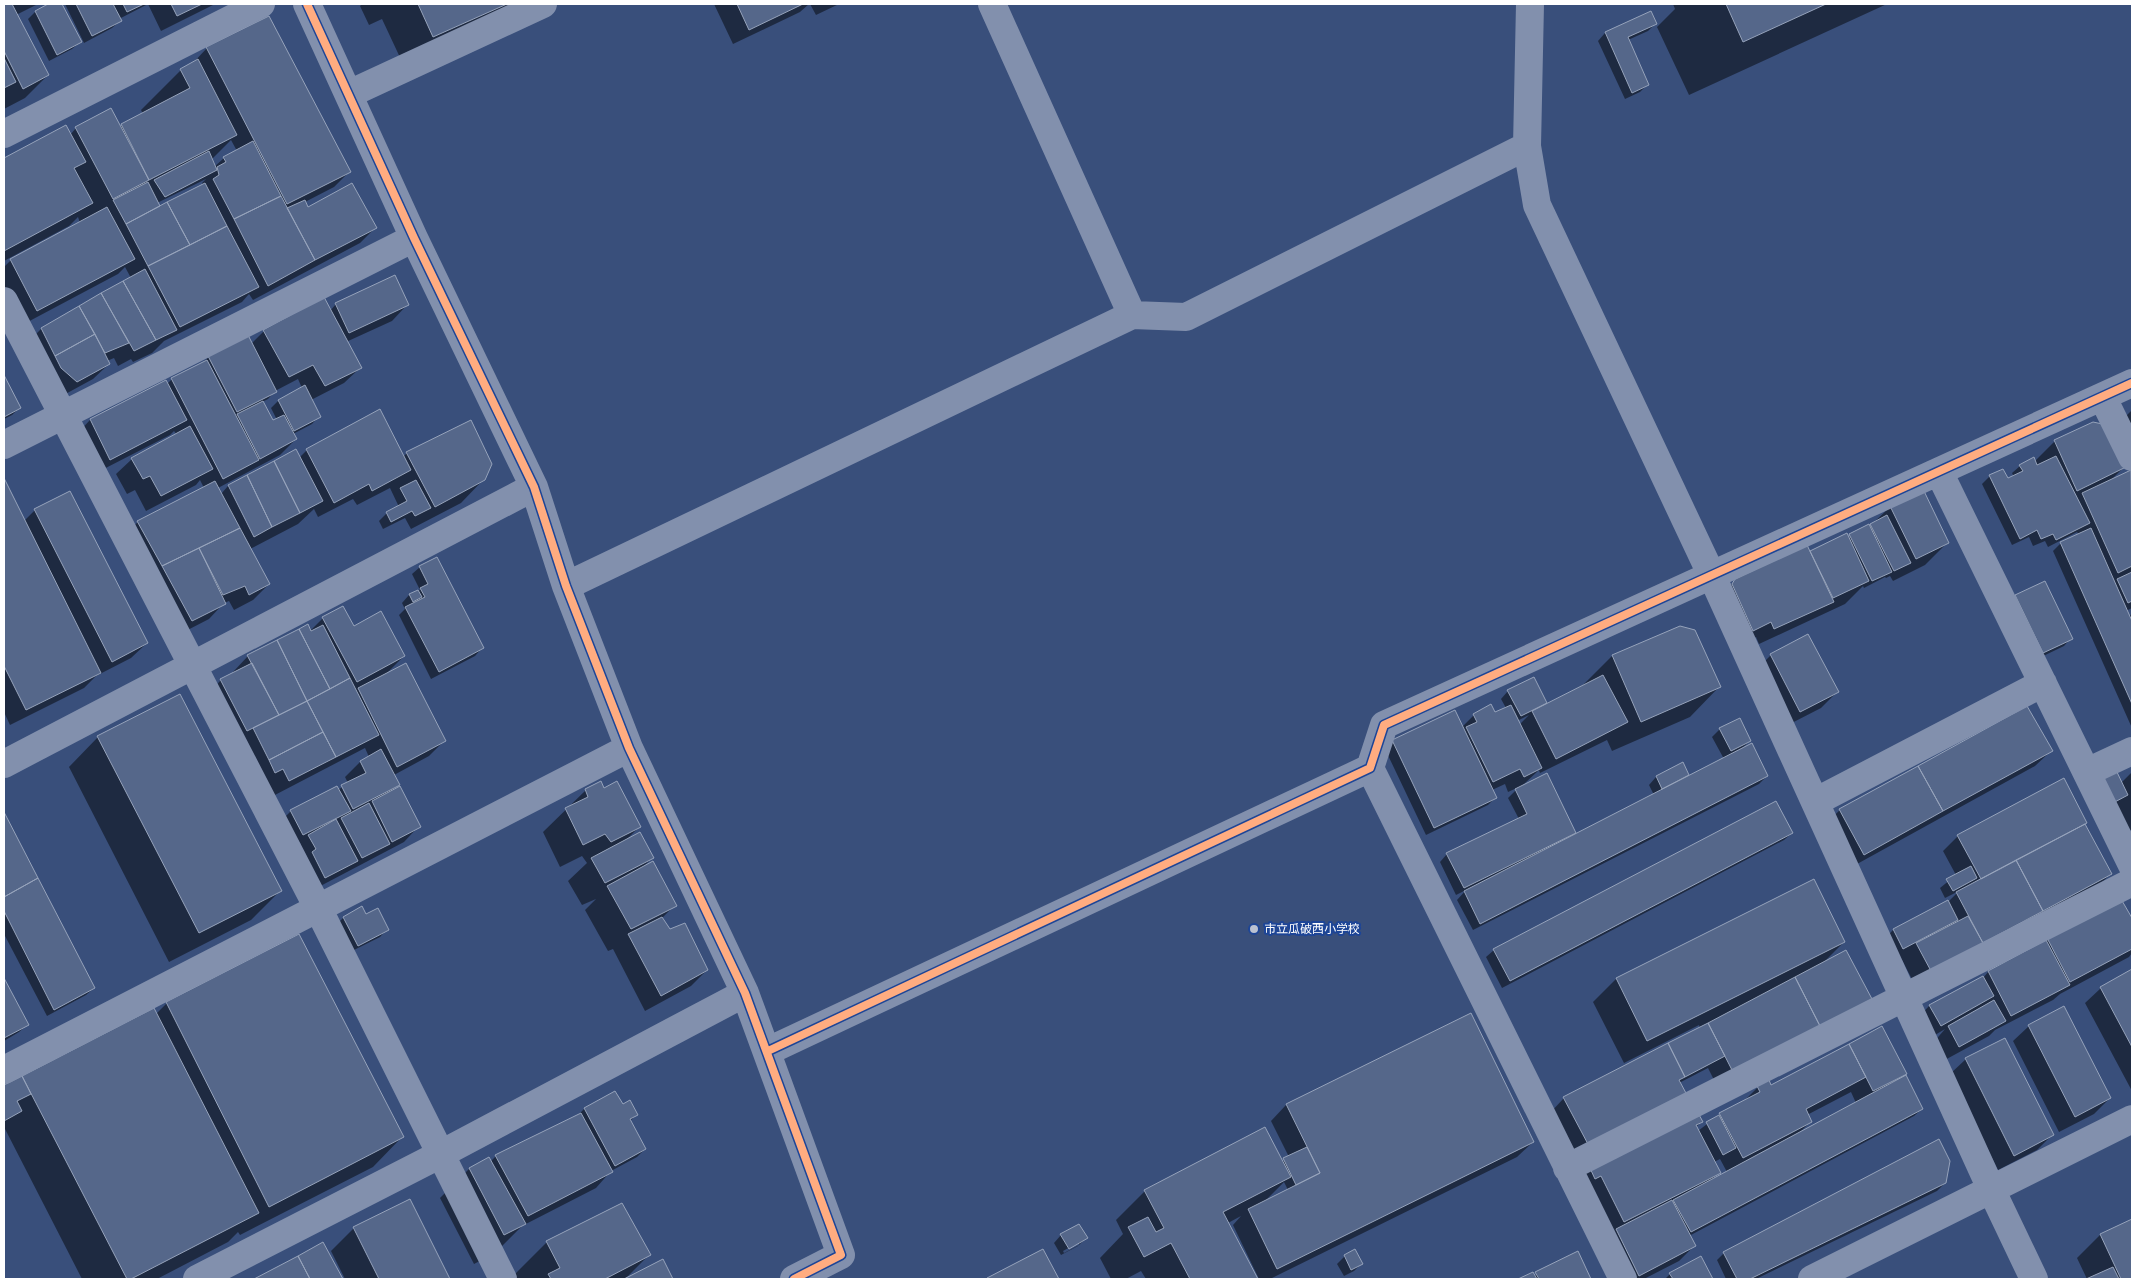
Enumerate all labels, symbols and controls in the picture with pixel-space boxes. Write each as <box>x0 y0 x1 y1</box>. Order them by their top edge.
place label: 市立瓜破西小学校 <box>1264 921 1360 937</box>
marker: 市立瓜破西小学校 <box>1248 923 1260 935</box>

